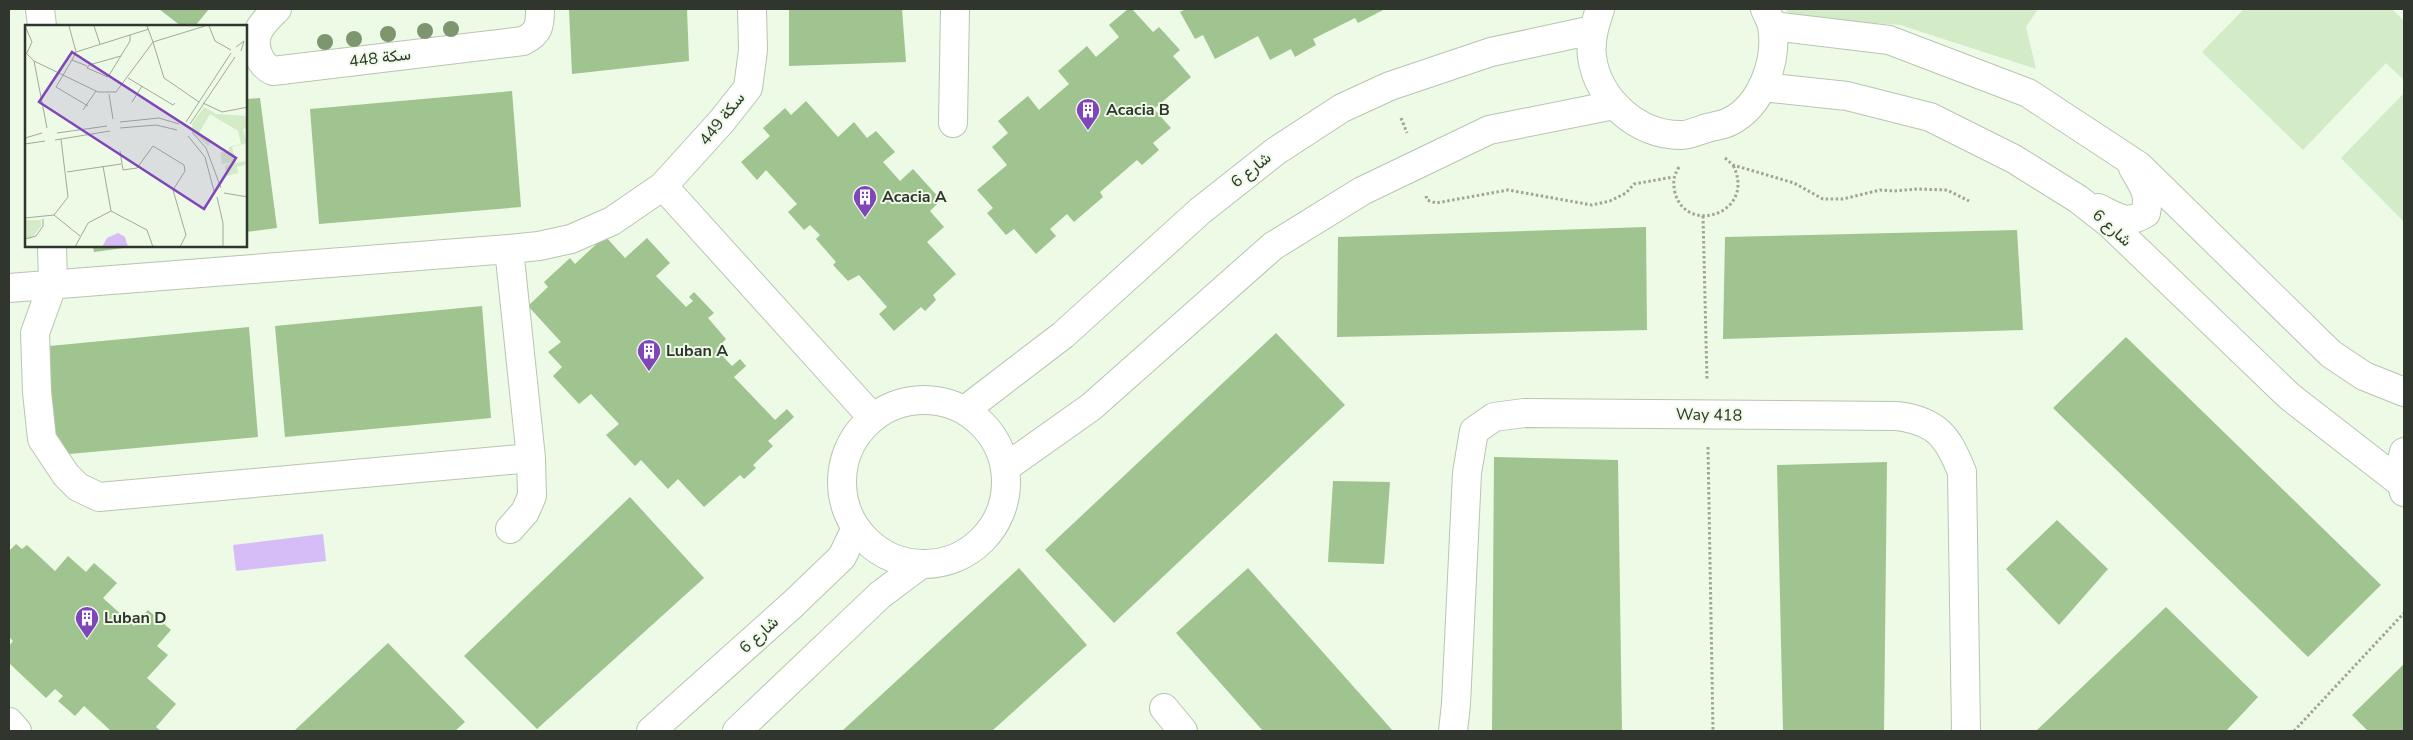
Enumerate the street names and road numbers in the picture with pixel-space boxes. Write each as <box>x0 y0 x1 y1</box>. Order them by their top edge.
street label: سكة 448 <box>348 43 412 73</box>
street label: سكة 449 <box>694 88 750 150</box>
street label: شارع 6 <box>1226 147 1276 193</box>
street label: شارع 6 <box>2088 204 2136 252</box>
street label: Way 418 <box>1676 403 1742 427</box>
street label: شارع 6 <box>735 611 783 659</box>

